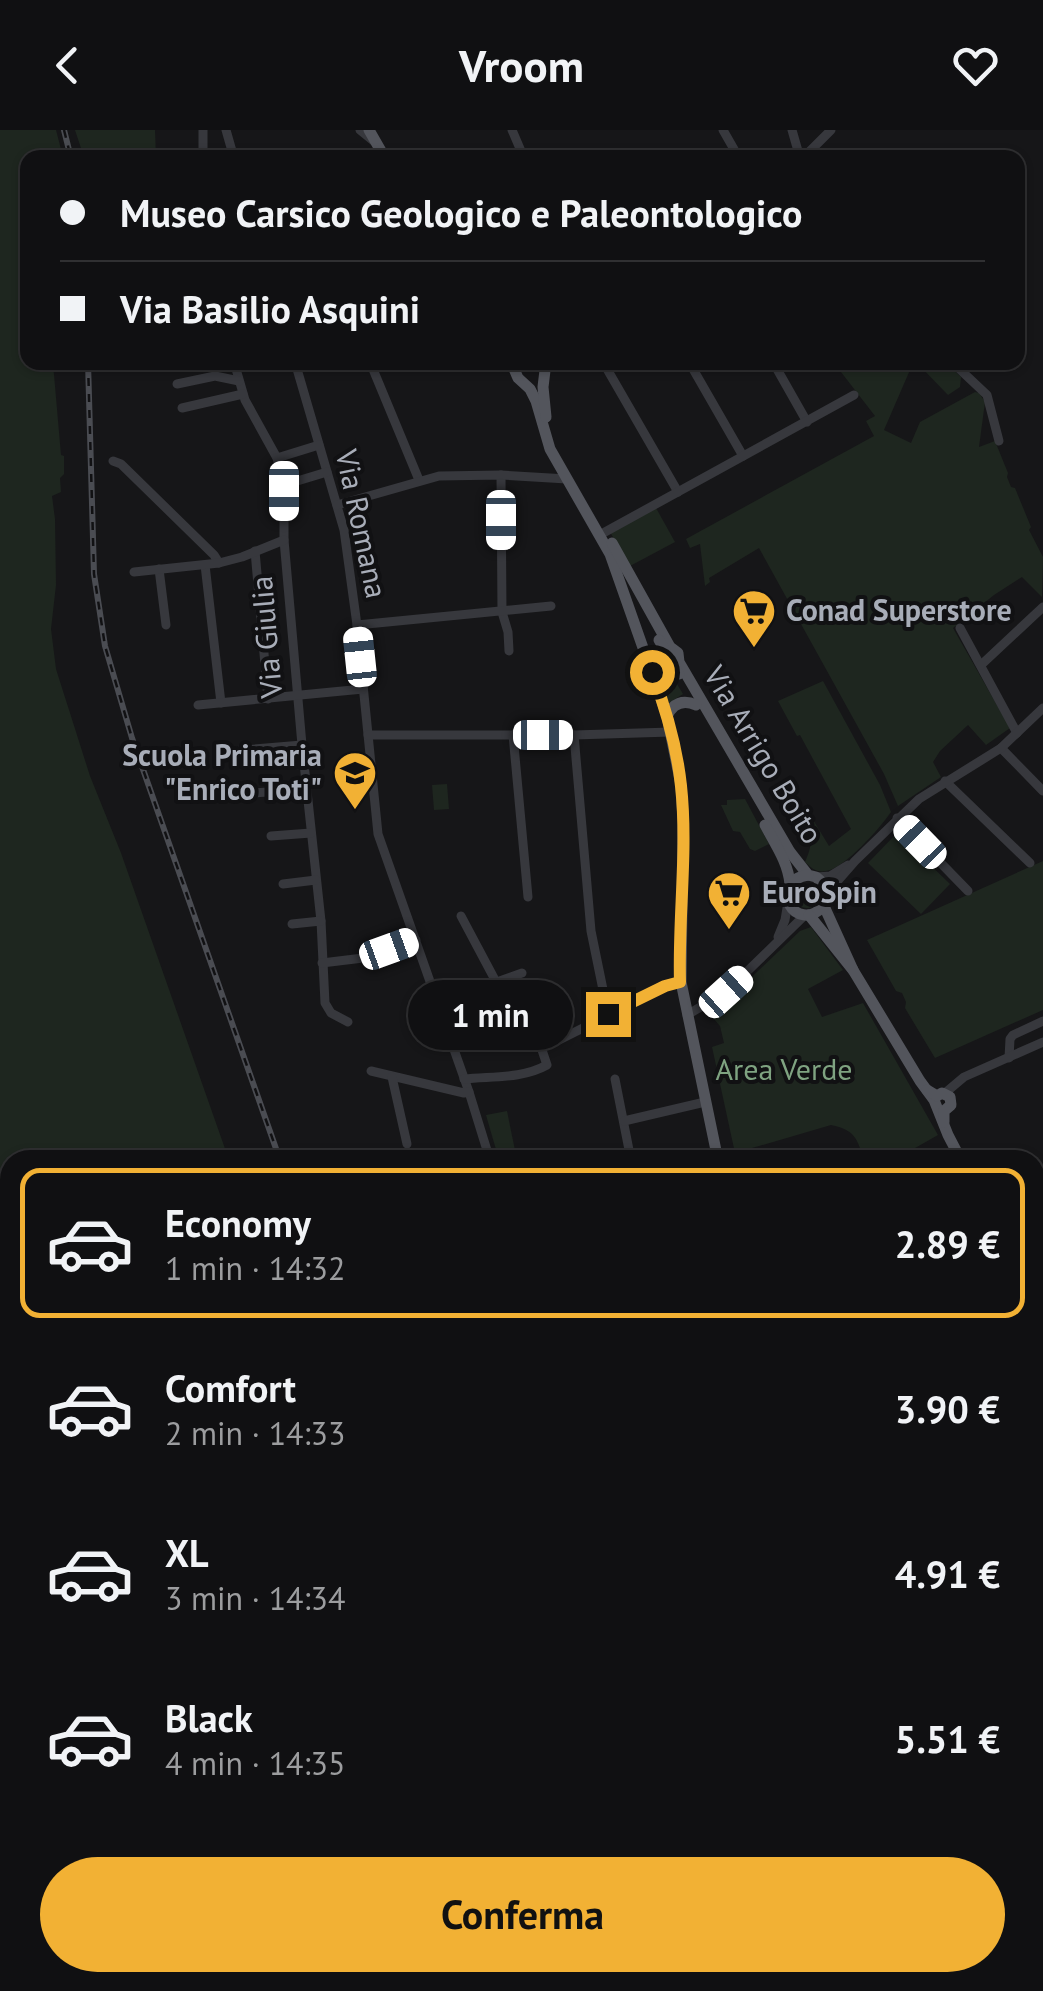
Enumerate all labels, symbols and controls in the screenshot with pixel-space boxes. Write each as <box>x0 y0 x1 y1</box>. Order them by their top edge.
text: Vroom <box>459 36 584 94</box>
icon: back <box>40 38 95 93</box>
icon: heart <box>948 38 1003 93</box>
text: Museo Carsico Geologico e Paleontologico <box>120 188 802 237</box>
text: Via Basilio Asquini <box>120 284 420 333</box>
street label: Via Romana <box>327 445 397 602</box>
car <box>269 461 299 521</box>
car <box>486 490 516 550</box>
street label: Via Giulia <box>241 575 290 701</box>
supermarket icon: Conad Superstore <box>731 588 777 649</box>
place label: Conad Superstore <box>786 590 1012 629</box>
car <box>342 626 378 688</box>
route start <box>630 650 675 695</box>
street label: Via Arrigo Boito <box>695 657 833 850</box>
car <box>513 720 573 750</box>
place label: Scuola Primaria "Enrico Toti" <box>122 735 322 808</box>
school or university icon: Scuola Primaria "Enrico Toti" <box>332 750 378 811</box>
car <box>888 810 952 874</box>
supermarket icon: EuroSpin <box>706 870 752 931</box>
place label: EuroSpin <box>762 872 877 911</box>
car <box>356 925 422 973</box>
car <box>694 961 758 1023</box>
callout: 1 min <box>408 979 573 1049</box>
route end <box>586 992 631 1037</box>
text: 1 min <box>451 994 530 1036</box>
park label: Area Verde <box>715 1049 853 1088</box>
icon: car <box>45 1198 135 1288</box>
text: Economy <box>165 1198 311 1247</box>
text: 2.89 € <box>895 1219 1000 1268</box>
text: 1 min · 14:32 <box>165 1247 345 1289</box>
icon: car <box>45 1363 135 1453</box>
text: Comfort <box>165 1363 296 1412</box>
text: 3.90 € <box>895 1384 1000 1433</box>
text: 2 min · 14:33 <box>165 1412 345 1454</box>
icon: car <box>45 1528 135 1618</box>
text: XL <box>165 1528 209 1577</box>
text: 4.91 € <box>895 1549 1000 1598</box>
text: 3 min · 14:34 <box>165 1577 345 1619</box>
icon: car <box>45 1693 135 1783</box>
text: Black <box>165 1693 253 1742</box>
text: 5.51 € <box>895 1714 1000 1763</box>
text: 4 min · 14:35 <box>165 1742 345 1784</box>
button: Conferma <box>40 1857 1005 1972</box>

